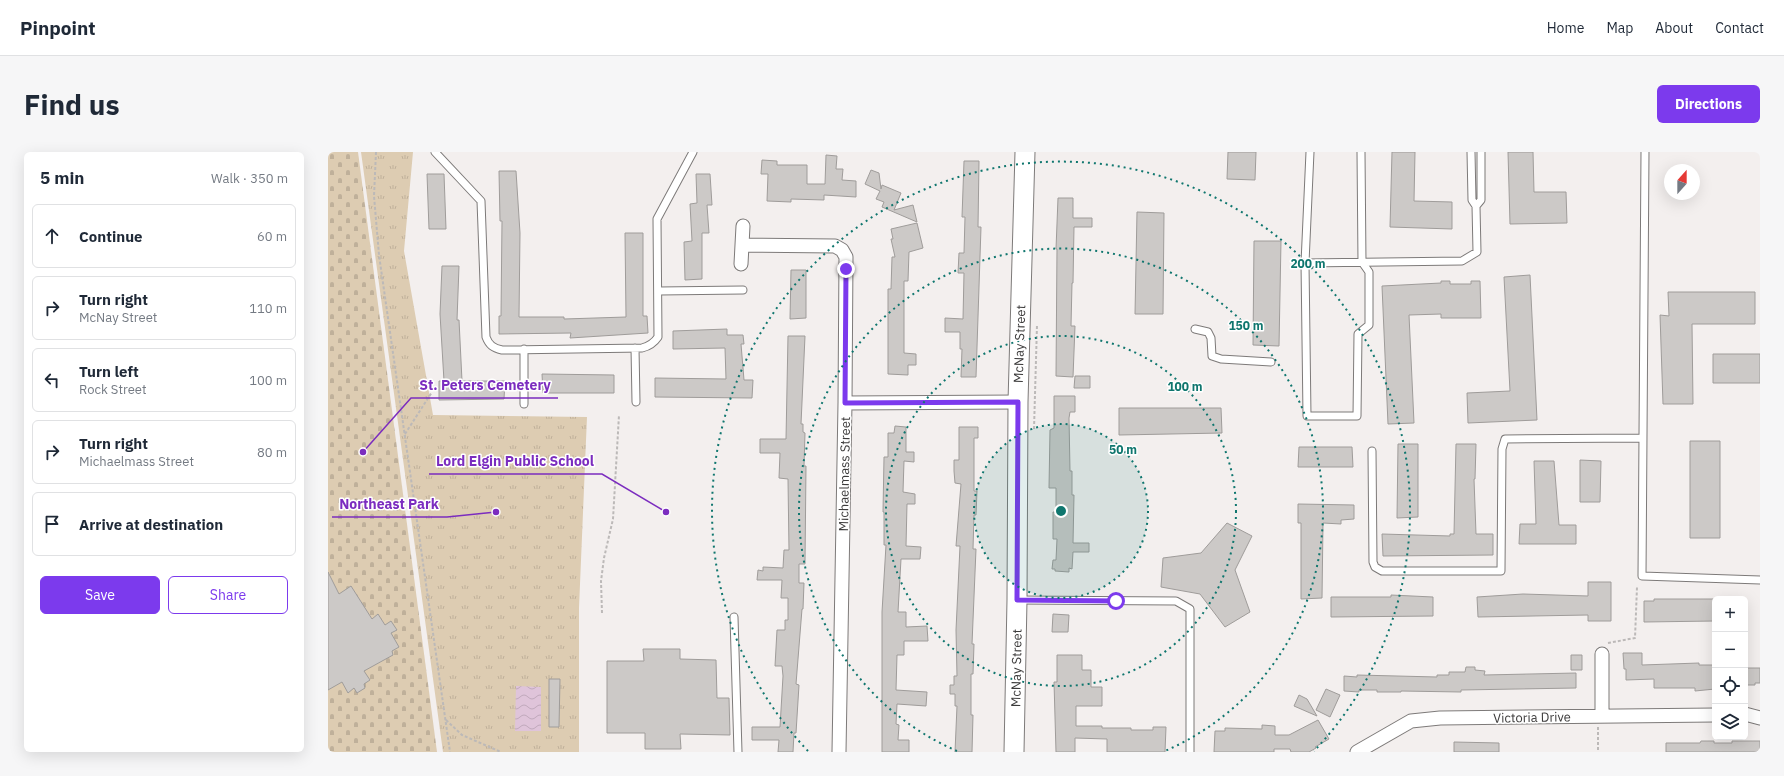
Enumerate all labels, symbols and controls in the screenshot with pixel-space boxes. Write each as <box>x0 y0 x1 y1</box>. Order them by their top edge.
text: Pinpoint <box>20 16 96 40</box>
text: Home <box>1547 19 1584 37</box>
text: Map <box>1606 19 1633 37</box>
text: About <box>1655 19 1693 37</box>
text: Contact <box>1715 19 1764 37</box>
button: Directions <box>1657 85 1760 123</box>
text: Find us <box>24 86 120 123</box>
north arrow <box>1664 164 1700 200</box>
text: 5 min <box>40 167 84 189</box>
text: Walk · 350 m <box>211 170 288 187</box>
icon: ahead <box>41 225 63 247</box>
text: Continue <box>79 227 143 246</box>
text: 60 m <box>257 228 287 245</box>
text: 200 m <box>1290 256 1326 271</box>
route end <box>837 260 855 278</box>
text: Turn right <box>79 290 148 309</box>
icon: right <box>41 297 63 319</box>
text: 110 m <box>249 300 287 317</box>
street label: McNay Street <box>1010 305 1029 383</box>
text: McNay Street <box>79 309 157 326</box>
text: 150 m <box>1228 318 1264 333</box>
text: Turn left <box>79 362 139 381</box>
icon: left <box>41 369 63 391</box>
text: 100 m <box>249 372 287 389</box>
callout: St. Peters Cemetery <box>411 372 558 398</box>
text: St. Peters Cemetery <box>419 376 551 394</box>
text: 100 m <box>1167 379 1203 394</box>
text: Rock Street <box>79 381 147 398</box>
street label: Michaelmass Street <box>835 416 854 532</box>
text: Turn right <box>79 434 148 453</box>
icon: right <box>41 441 63 463</box>
text: 50 m <box>1109 442 1137 457</box>
text: 80 m <box>257 444 287 461</box>
callout: Lord Elgin Public School <box>429 448 602 474</box>
text: Lord Elgin Public School <box>436 452 594 470</box>
text: Michaelmass Street <box>79 453 194 470</box>
callout: Northeast Park <box>332 491 447 517</box>
text: Northeast Park <box>339 495 440 513</box>
centre of rings <box>1054 504 1068 518</box>
icon: arrive <box>41 513 63 535</box>
text: Arrive at destination <box>79 515 223 534</box>
button: Save <box>40 576 160 614</box>
button: Share <box>168 576 288 614</box>
route start <box>1107 592 1125 610</box>
map controls <box>1712 596 1748 740</box>
button: + <box>1712 596 1748 632</box>
street label: McNay Street <box>1007 629 1026 707</box>
button: − <box>1712 632 1748 668</box>
button: locate <box>1712 668 1748 704</box>
button: layers <box>1712 704 1748 740</box>
street label: Victoria Drive <box>1493 708 1571 727</box>

